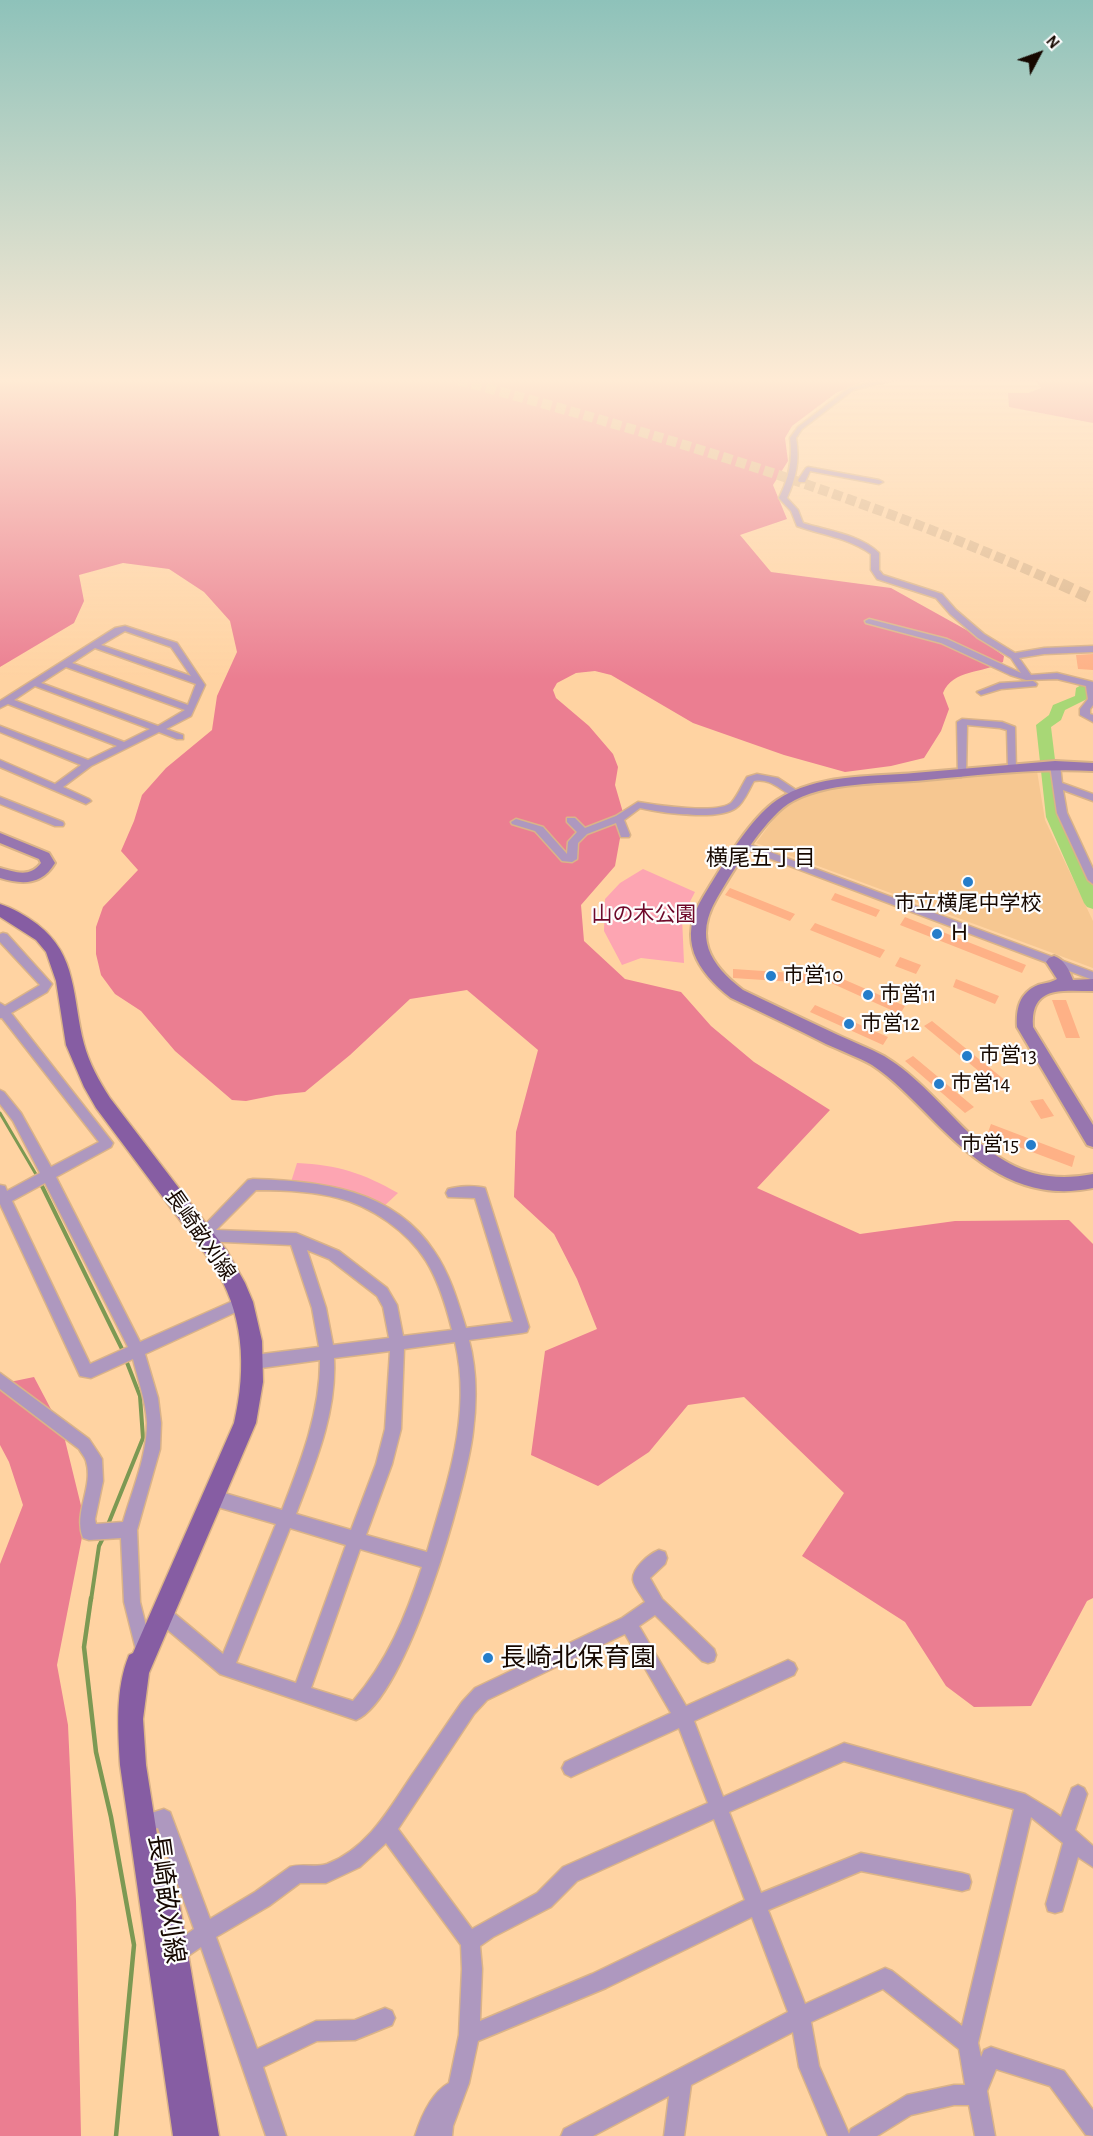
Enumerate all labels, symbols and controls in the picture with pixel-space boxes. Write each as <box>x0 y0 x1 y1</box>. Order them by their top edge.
north arrow <box>1009 24 1069 84</box>
text: N <box>1043 33 1062 52</box>
district label: 横尾五丁目 <box>706 845 816 871</box>
marker: 市立横尾中学校 <box>961 875 975 889</box>
place label: 市立横尾中学校 <box>895 891 1041 917</box>
park label: 山の木公園 <box>592 902 696 928</box>
place label: Ｈ <box>949 921 970 947</box>
marker: Ｈ <box>930 927 944 941</box>
place label: 市営10 <box>783 963 843 989</box>
marker: 市営10 <box>764 969 778 983</box>
place label: 市営11 <box>880 982 936 1008</box>
marker: 市営11 <box>861 988 875 1002</box>
place label: 市営12 <box>861 1011 920 1037</box>
marker: 市営12 <box>842 1017 856 1031</box>
place label: 市営13 <box>979 1043 1037 1069</box>
marker: 市営13 <box>960 1049 974 1063</box>
place label: 市営14 <box>951 1071 1010 1097</box>
marker: 市営14 <box>932 1077 946 1091</box>
place label: 市営15 <box>961 1132 1019 1158</box>
marker: 市営15 <box>1024 1138 1038 1152</box>
street label: 長崎畝刈線 <box>160 1185 240 1285</box>
place label: 長崎北保育園 <box>500 1642 656 1674</box>
marker: 長崎北保育園 <box>481 1651 495 1665</box>
street label: 長崎畝刈線 <box>142 1832 190 1966</box>

